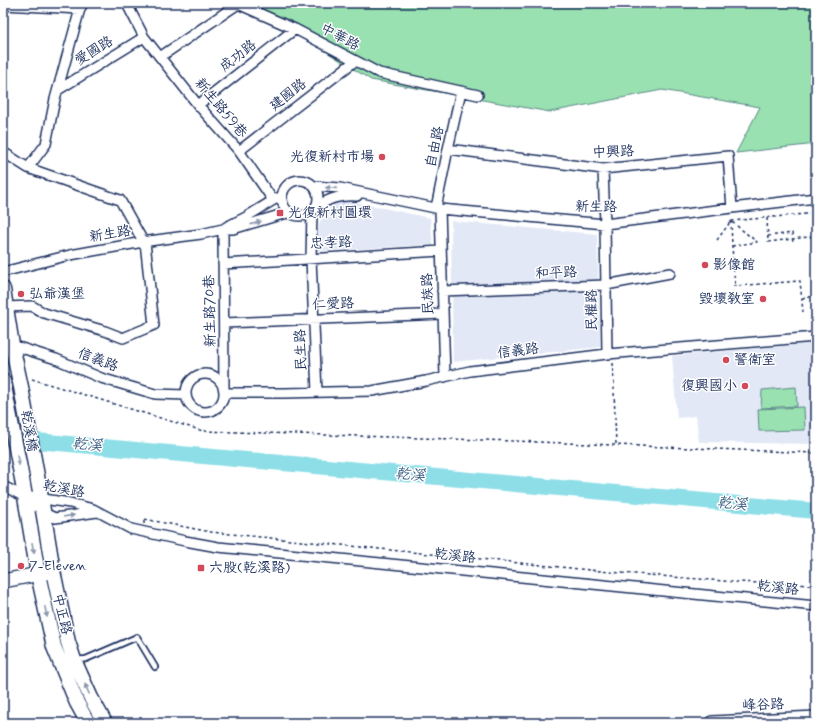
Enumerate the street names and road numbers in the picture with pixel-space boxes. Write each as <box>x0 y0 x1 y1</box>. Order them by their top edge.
street label: 中華路 <box>317 19 363 55</box>
street label: 愛國路 <box>71 32 117 70</box>
street label: 成功路 <box>216 36 260 76</box>
street label: 新生路59巷 <box>191 74 252 142</box>
street label: 建國路 <box>266 75 310 115</box>
street label: 自由路 <box>422 125 448 169</box>
street label: 中興路 <box>592 142 634 162</box>
street label: 新生路 <box>575 198 617 216</box>
street label: 新生路 <box>88 222 132 246</box>
street label: 忠孝路 <box>310 233 352 253</box>
street label: 和平路 <box>535 263 577 283</box>
street label: 民族路 <box>418 273 438 315</box>
street label: 新生路70巷 <box>200 274 220 347</box>
street label: 民權路 <box>583 289 601 331</box>
street label: 仁愛路 <box>312 294 354 314</box>
street label: 民生路 <box>291 329 311 371</box>
street label: 信義路 <box>496 340 540 362</box>
street label: 信義路 <box>75 344 121 376</box>
street label: 乾溪橋 <box>16 409 42 453</box>
street label: 乾溪路 <box>42 476 86 502</box>
street label: 乾溪路 <box>433 545 477 567</box>
street label: 乾溪路 <box>756 577 800 599</box>
street label: 中正路 <box>49 592 75 636</box>
street label: 峰谷路 <box>742 695 784 715</box>

